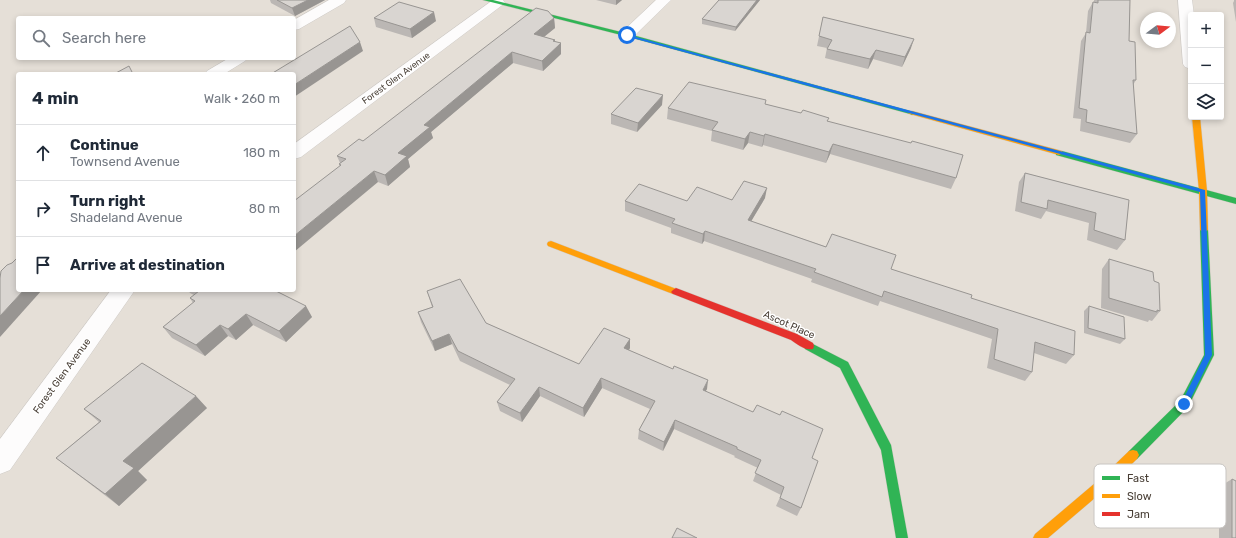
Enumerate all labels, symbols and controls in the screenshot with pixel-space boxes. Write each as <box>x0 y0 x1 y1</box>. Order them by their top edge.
north arrow <box>1140 12 1176 48</box>
map controls <box>1188 12 1224 120</box>
button: + <box>1188 12 1224 48</box>
search box <box>16 16 296 60</box>
route start <box>618 26 636 44</box>
icon: search <box>30 27 52 49</box>
text: Search here <box>62 29 146 47</box>
button: − <box>1188 48 1224 84</box>
street label: Forest Glen Avenue <box>360 50 432 106</box>
button: layers <box>1188 84 1224 120</box>
text: 4 min <box>32 88 79 108</box>
text: Walk · 260 m <box>204 91 280 106</box>
text: Continue <box>70 136 139 154</box>
icon: ahead <box>32 142 54 164</box>
text: 180 m <box>243 145 280 160</box>
text: Townsend Avenue <box>70 154 180 169</box>
text: Turn right <box>70 192 145 210</box>
icon: right <box>32 198 54 220</box>
text: 80 m <box>249 201 280 216</box>
text: Shadeland Avenue <box>70 210 183 225</box>
icon: arrive <box>32 254 54 276</box>
text: Arrive at destination <box>70 256 225 274</box>
street label: Ascot Place <box>761 308 817 342</box>
street label: Forest Glen Avenue <box>31 336 94 416</box>
route end <box>1175 395 1193 413</box>
legend <box>1094 464 1226 528</box>
text: Fast <box>1127 472 1150 485</box>
text: Slow <box>1127 490 1152 503</box>
text: Jam <box>1127 508 1150 521</box>

